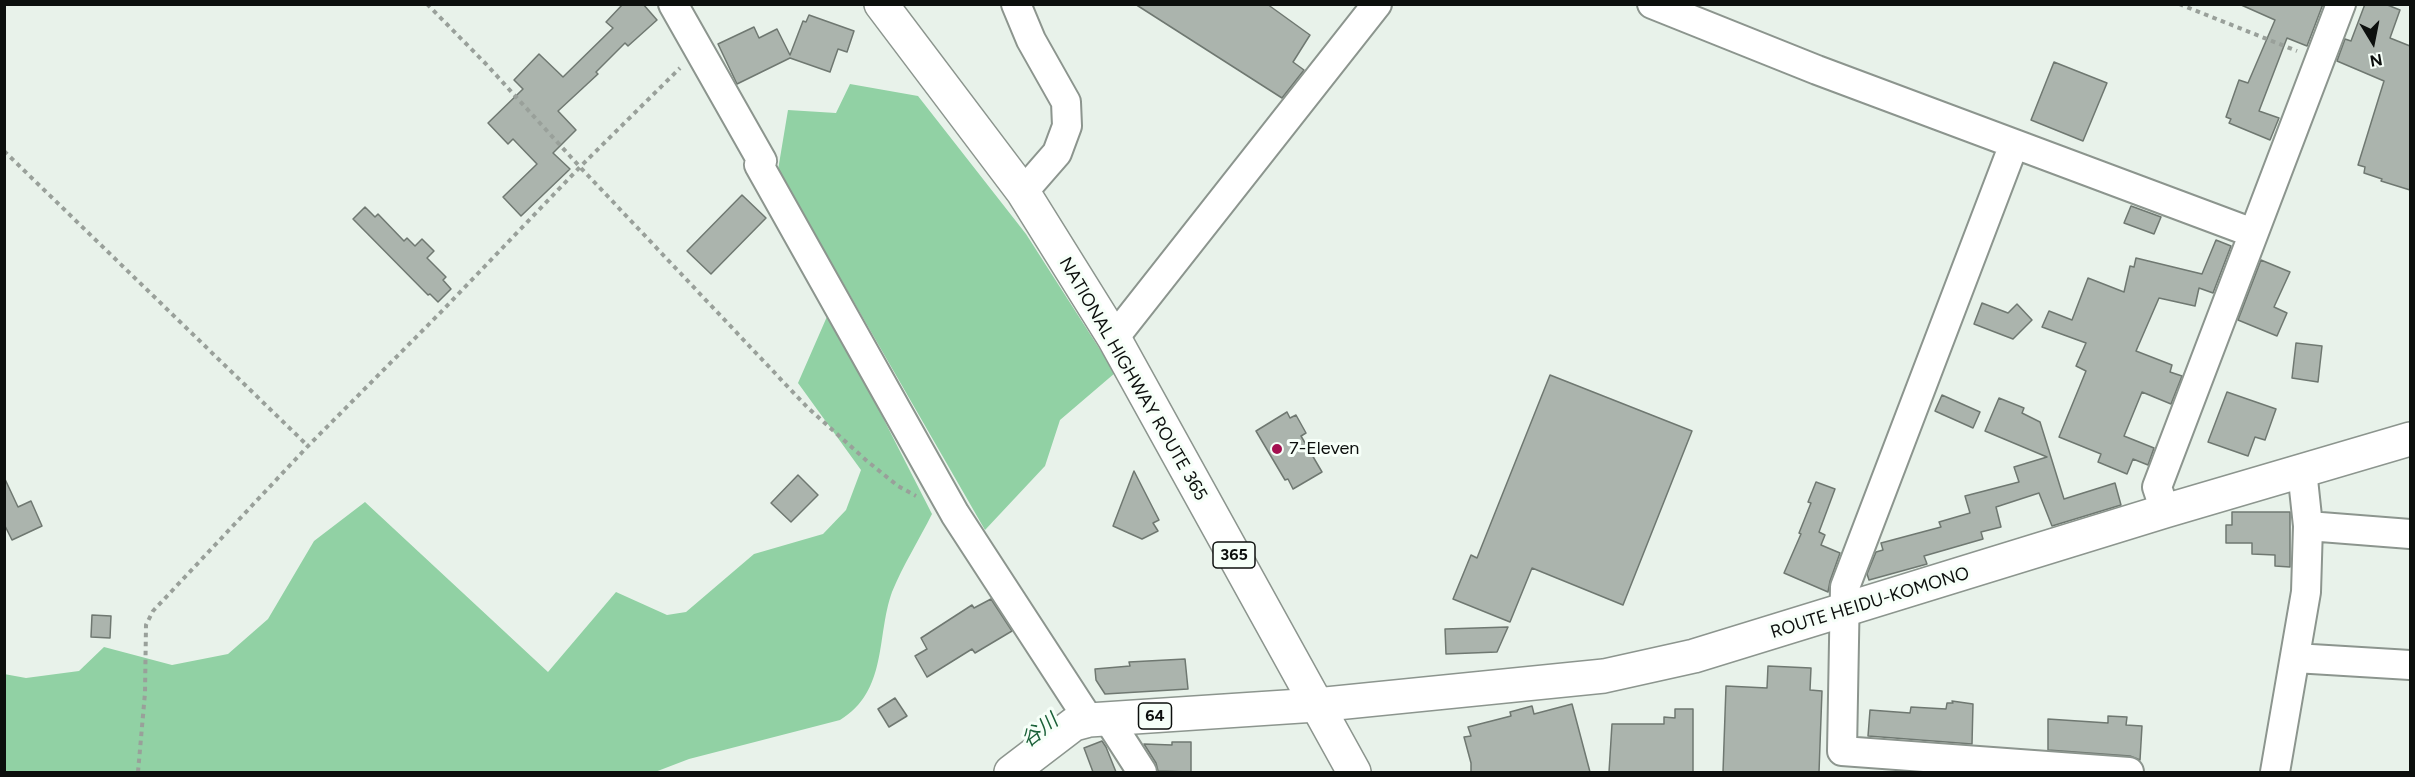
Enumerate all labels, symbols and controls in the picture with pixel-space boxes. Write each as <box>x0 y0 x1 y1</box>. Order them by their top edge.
north arrow <box>2343 12 2403 72</box>
text: N <box>2368 50 2384 71</box>
street label: NATIONAL HIGHWAY ROUTE 365 <box>1054 254 1212 504</box>
place label: 7-Eleven <box>1289 438 1359 460</box>
marker: 7-Eleven <box>1270 442 1284 456</box>
road number: 365 <box>1213 542 1255 568</box>
street label: ROUTE HEIDU-KOMONO <box>1768 562 1972 644</box>
road number: 64 <box>1138 703 1172 729</box>
water label: 谷川 <box>1017 709 1063 753</box>

